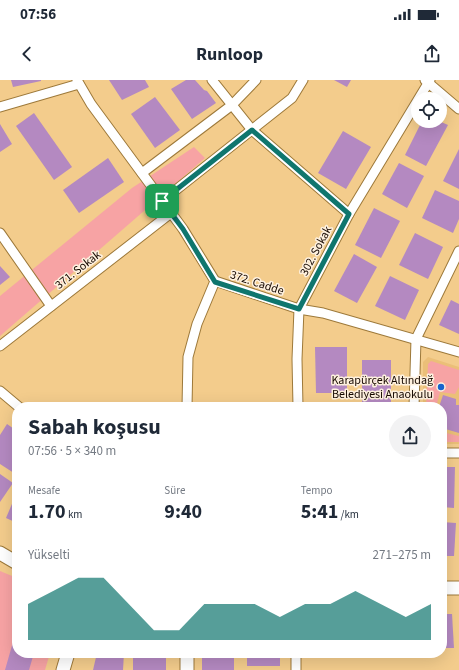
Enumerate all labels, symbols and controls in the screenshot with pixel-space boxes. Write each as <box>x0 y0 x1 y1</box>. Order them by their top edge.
text: 07:56 <box>20 4 56 25</box>
text: Runloop <box>196 42 263 67</box>
icon: back <box>16 43 38 65</box>
icon: share <box>421 43 443 65</box>
map controls <box>411 92 447 128</box>
button: locate <box>411 92 447 128</box>
pin <box>145 184 179 218</box>
icon: arrive <box>151 190 173 212</box>
street label: 302. Sokak <box>296 223 336 279</box>
street label: 371. Sokak <box>51 247 105 293</box>
street label: 372. Cadde <box>228 266 286 300</box>
place label: Karapürçek Altındağ Belediyesi Anaokulu <box>331 372 433 403</box>
marker: Karapürçek Altındağ Belediyesi Anaokulu <box>436 382 446 392</box>
text: Sabah koşusu <box>28 411 161 443</box>
button: share <box>389 415 431 457</box>
text: 07:56 · 5 × 340 m <box>28 442 116 460</box>
text: Mesafe <box>28 483 60 498</box>
text: Süre <box>164 483 185 498</box>
text: Tempo <box>301 483 332 498</box>
text: 1.70 <box>28 498 66 526</box>
text: 9:40 <box>164 498 202 526</box>
text: 5:41 <box>301 498 338 526</box>
text: km <box>66 507 82 522</box>
text: /km <box>338 507 359 522</box>
text: Yükselti <box>28 546 70 564</box>
text: 271–275 m <box>373 546 431 564</box>

